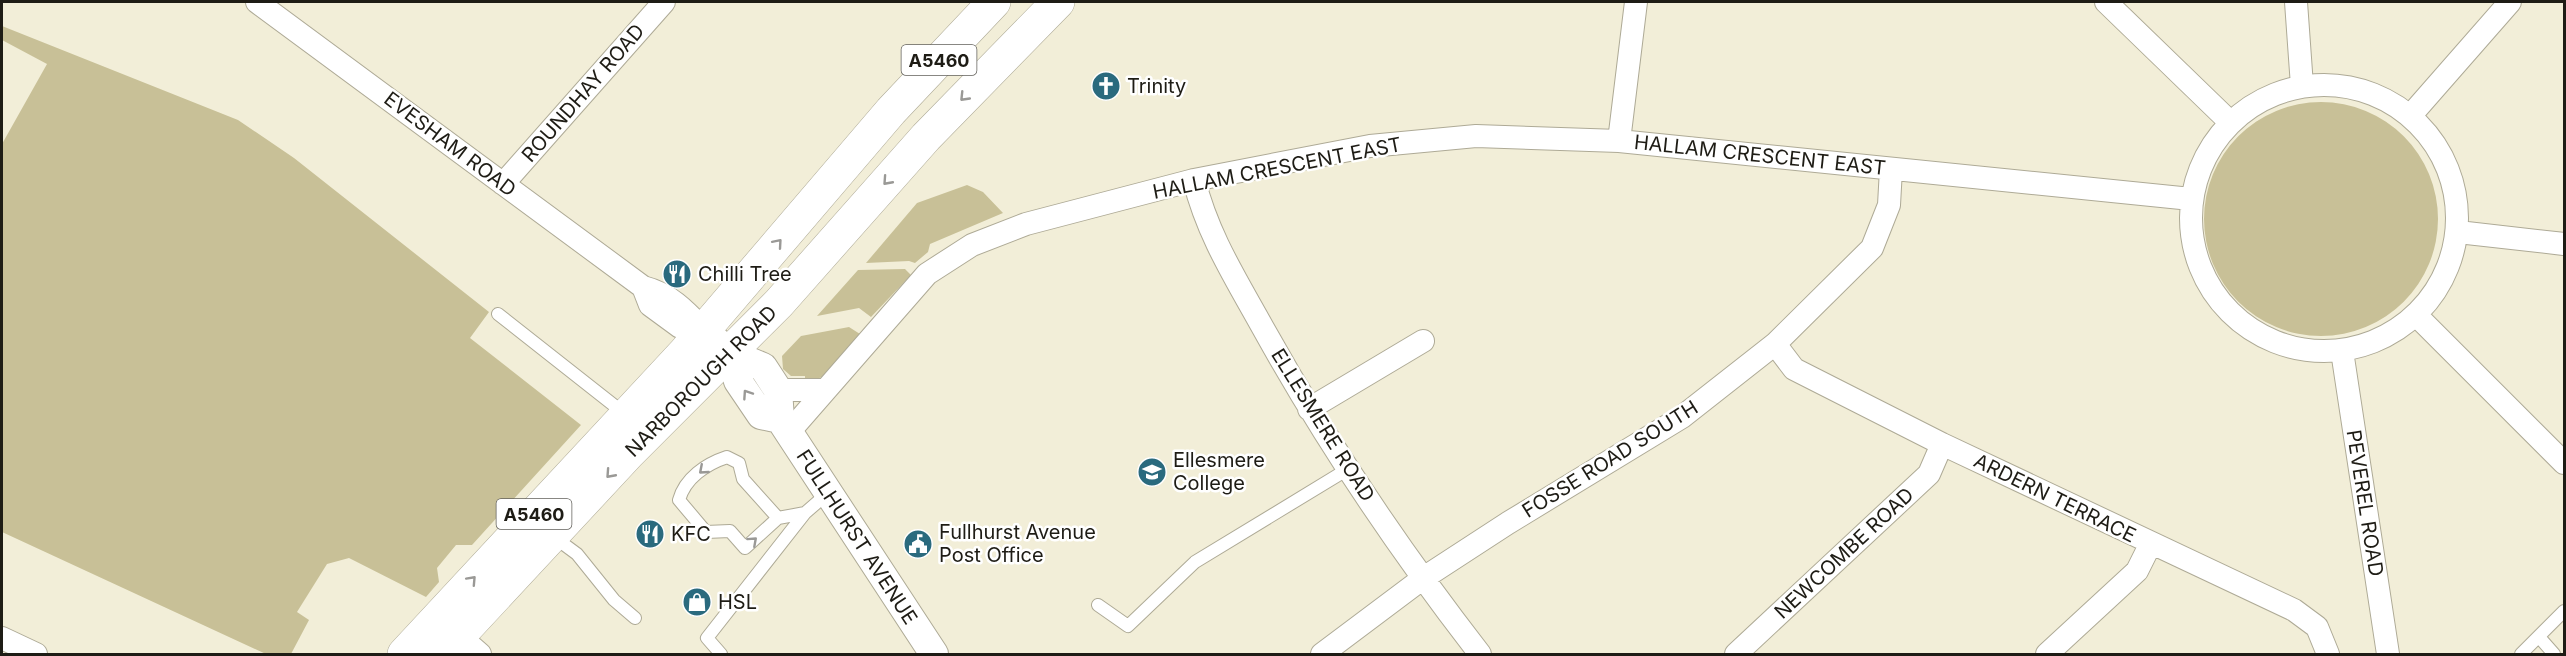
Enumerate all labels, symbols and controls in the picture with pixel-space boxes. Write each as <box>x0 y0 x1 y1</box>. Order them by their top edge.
street label: ROUNDHAY ROAD <box>517 19 649 167</box>
road number: A5460 <box>902 45 976 75</box>
church icon: Trinity <box>1090 70 1122 102</box>
place label: Trinity <box>1127 74 1186 98</box>
street label: EVESHAM ROAD <box>379 87 521 201</box>
one-way arrow <box>960 91 971 101</box>
street label: HALLAM CRESCENT EAST <box>1633 130 1887 180</box>
street label: HALLAM CRESCENT EAST <box>1151 132 1403 204</box>
one-way arrow <box>883 174 894 185</box>
one-way arrow <box>770 239 781 250</box>
restaurant icon: Chilli Tree <box>661 258 693 290</box>
place label: Chilli Tree <box>698 262 792 286</box>
street label: NARBOROUGH ROAD <box>620 300 782 462</box>
street label: ELLESMERE ROAD <box>1266 344 1380 506</box>
one-way arrow <box>743 389 754 400</box>
street label: FOSSE ROAD SOUTH <box>1518 395 1702 523</box>
street label: PEVEREL ROAD <box>2342 428 2388 578</box>
street label: FULLHURST AVENUE <box>792 445 922 629</box>
place label: Ellesmere College <box>1173 448 1265 495</box>
street label: ARDERN TERRACE <box>1970 448 2140 548</box>
school or university icon: Ellesmere College <box>1136 456 1168 488</box>
one-way arrow <box>699 463 710 474</box>
one-way arrow <box>606 467 617 478</box>
street label: NEWCOMBE ROAD <box>1770 482 1918 624</box>
road number: A5460 <box>496 499 572 529</box>
restaurant icon: KFC <box>634 518 666 550</box>
place label: Fullhurst Avenue Post Office <box>939 520 1096 567</box>
place label: KFC <box>671 522 711 546</box>
public building icon: Fullhurst Avenue Post Office <box>902 528 934 560</box>
one-way arrow <box>746 537 757 548</box>
one-way arrow <box>465 577 476 587</box>
shop icon: HSL <box>681 586 713 618</box>
place label: HSL <box>718 590 757 614</box>

